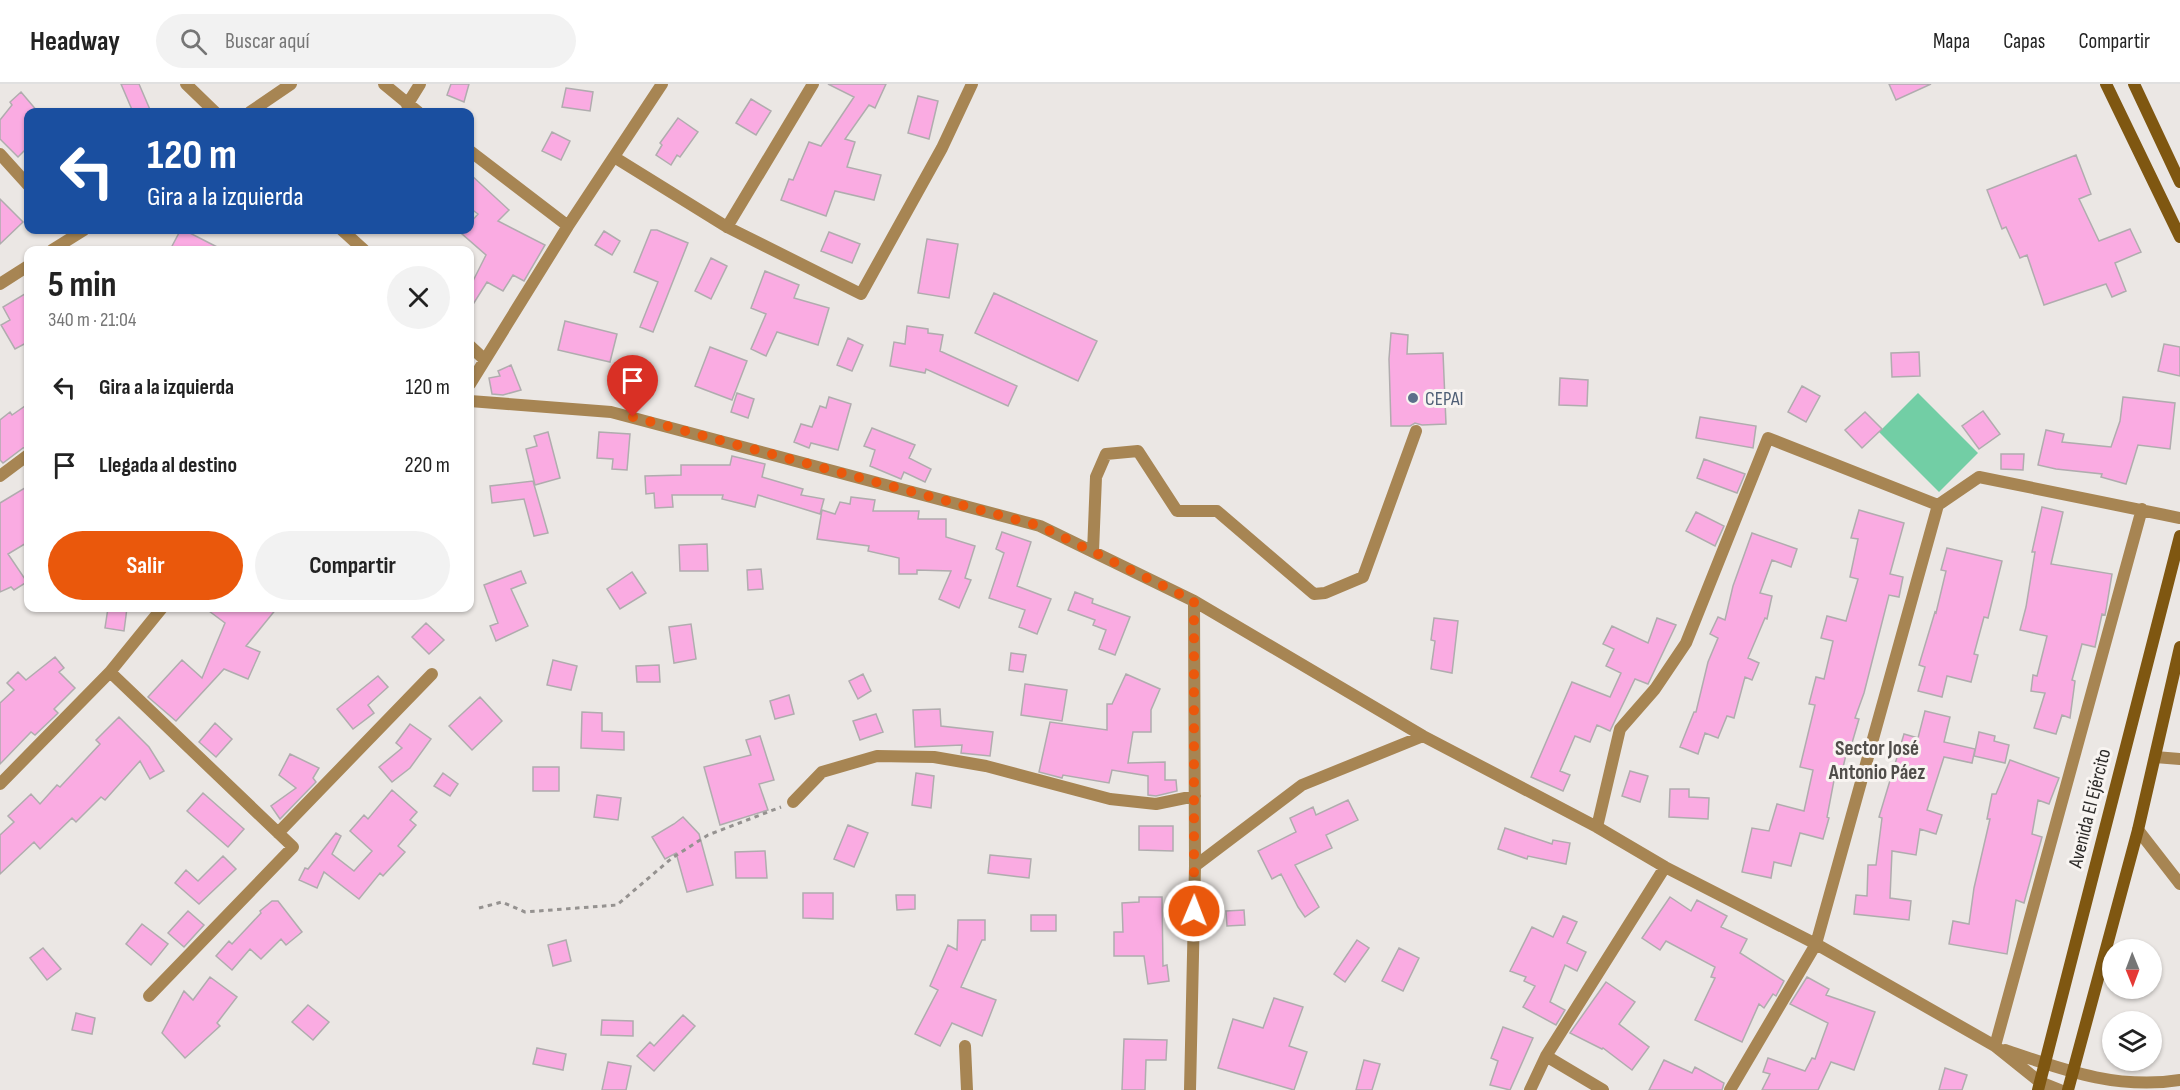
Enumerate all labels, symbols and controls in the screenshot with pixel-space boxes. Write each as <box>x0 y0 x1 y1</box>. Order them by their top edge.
search box <box>156 14 576 68</box>
text: Headway <box>30 25 120 58</box>
icon: search <box>177 25 210 58</box>
text: Buscar aquí <box>225 28 310 55</box>
text: Mapa <box>1933 29 1970 54</box>
text: Capas <box>2003 29 2045 54</box>
text: Compartir <box>2078 29 2150 54</box>
text: 120 m <box>147 130 237 181</box>
icon: left <box>48 132 126 210</box>
text: Gira a la izquierda <box>147 181 304 213</box>
text: 5 min <box>48 264 117 307</box>
button: close <box>387 266 450 329</box>
text: 340 m · 21:04 <box>48 308 136 332</box>
pin <box>607 355 658 417</box>
icon: arrive <box>616 364 649 397</box>
icon: left <box>48 371 81 404</box>
text: Gira a la izquierda <box>99 374 234 401</box>
text: 120 m <box>406 374 450 401</box>
place label: CEPAI <box>1425 387 1464 411</box>
marker: CEPAI <box>1406 391 1420 405</box>
icon: arrive <box>48 449 81 482</box>
text: Llegada al destino <box>99 452 237 479</box>
text: 220 m <box>404 452 450 479</box>
button: Salir <box>48 531 243 600</box>
button: Compartir <box>255 531 450 600</box>
district label: Sector José Antonio Páez <box>1828 736 1925 785</box>
street label: Avenida El Ejército <box>2063 746 2116 871</box>
position arrow <box>1162 879 1226 943</box>
north arrow <box>2102 939 2162 999</box>
map controls <box>2102 939 2162 1071</box>
button: layers <box>2102 1011 2162 1071</box>

